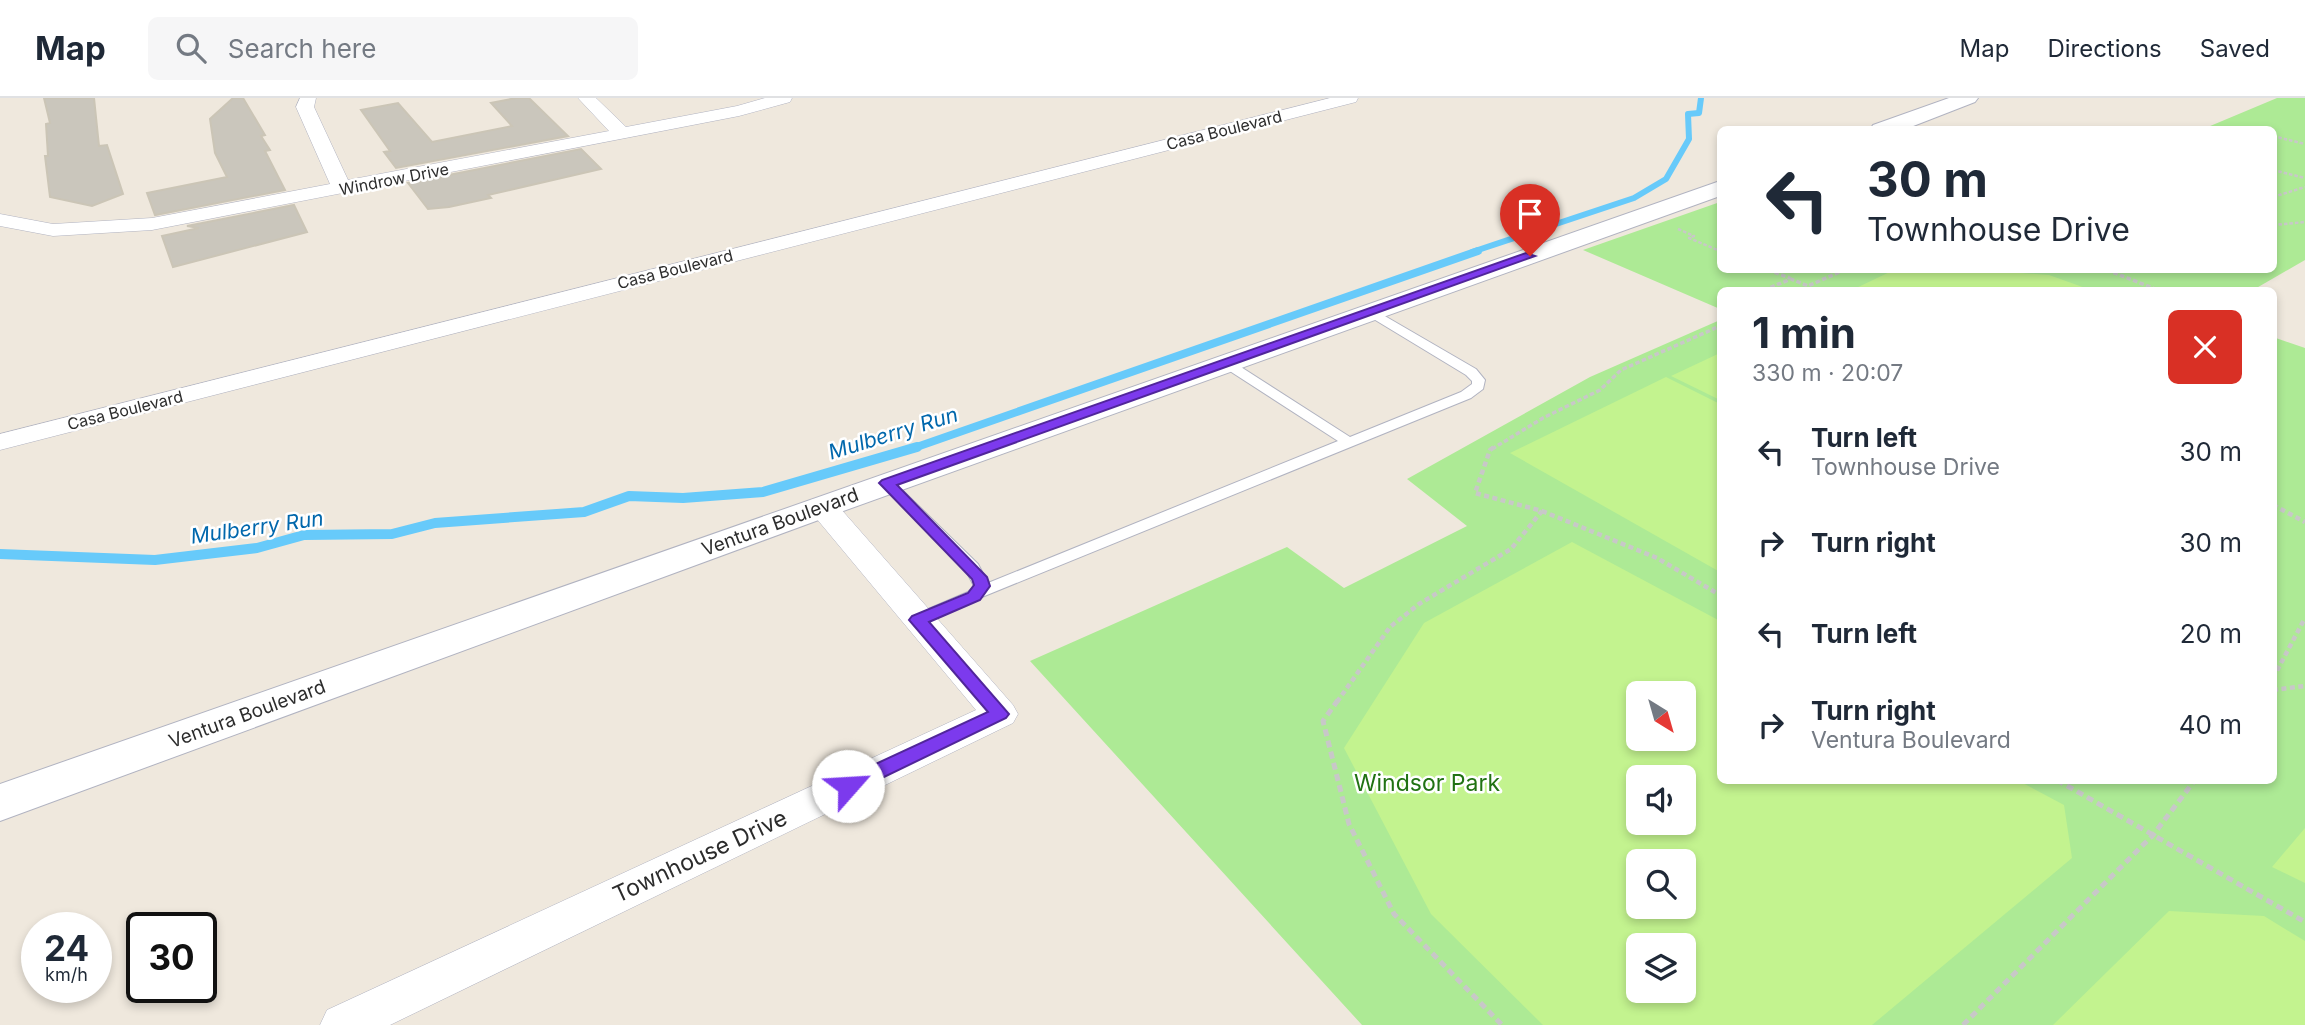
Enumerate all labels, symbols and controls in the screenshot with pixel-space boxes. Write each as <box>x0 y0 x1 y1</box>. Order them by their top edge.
search box <box>148 17 638 80</box>
text: Map <box>35 28 106 68</box>
icon: search <box>172 29 210 67</box>
text: Search here <box>228 33 376 64</box>
text: Map <box>1960 34 2009 63</box>
text: Directions <box>2047 34 2162 63</box>
text: Saved <box>2200 34 2270 63</box>
street label: Casa Boulevard <box>1164 106 1284 154</box>
text: 30 m <box>1867 150 1988 209</box>
icon: left <box>1752 154 1843 245</box>
street label: Windrow Drive <box>337 159 451 199</box>
pin <box>1500 184 1560 256</box>
icon: arrive <box>1511 195 1549 233</box>
text: Townhouse Drive <box>1867 210 2130 249</box>
street label: Casa Boulevard <box>615 245 735 293</box>
text: 1 min <box>1752 307 1856 358</box>
button: close <box>2168 310 2242 384</box>
text: 330 m · 20:07 <box>1752 359 1903 387</box>
street label: Casa Boulevard <box>65 386 185 434</box>
water label: Mulberry Run <box>825 401 961 465</box>
text: Turn left <box>1811 422 1917 453</box>
icon: left <box>1752 433 1790 471</box>
text: 30 m <box>2179 436 2242 467</box>
text: Townhouse Drive <box>1811 453 2000 481</box>
street label: Ventura Boulevard <box>698 483 862 561</box>
water label: Mulberry Run <box>189 505 325 549</box>
icon: right <box>1752 524 1790 562</box>
text: Turn right <box>1811 527 1936 558</box>
text: 30 m <box>2179 527 2242 558</box>
icon: left <box>1752 615 1790 653</box>
text: Turn left <box>1811 618 1917 649</box>
text: 20 m <box>2180 618 2242 649</box>
street label: Ventura Boulevard <box>165 675 329 753</box>
north arrow <box>1626 681 1696 751</box>
map controls <box>1626 681 1696 1003</box>
text: Turn right <box>1811 695 1936 726</box>
icon: right <box>1752 706 1790 744</box>
text: 40 m <box>2179 709 2242 740</box>
text: Ventura Boulevard <box>1811 726 2011 754</box>
position arrow <box>811 749 885 823</box>
button: sound <box>1626 765 1696 835</box>
park label: Windsor Park <box>1354 769 1500 797</box>
street label: Townhouse Drive <box>608 803 792 909</box>
button: search <box>1626 849 1696 919</box>
speed limit sign: 30 <box>126 912 217 1003</box>
text: 24 <box>44 927 89 969</box>
button: layers <box>1626 933 1696 1003</box>
text: km/h <box>45 964 88 985</box>

